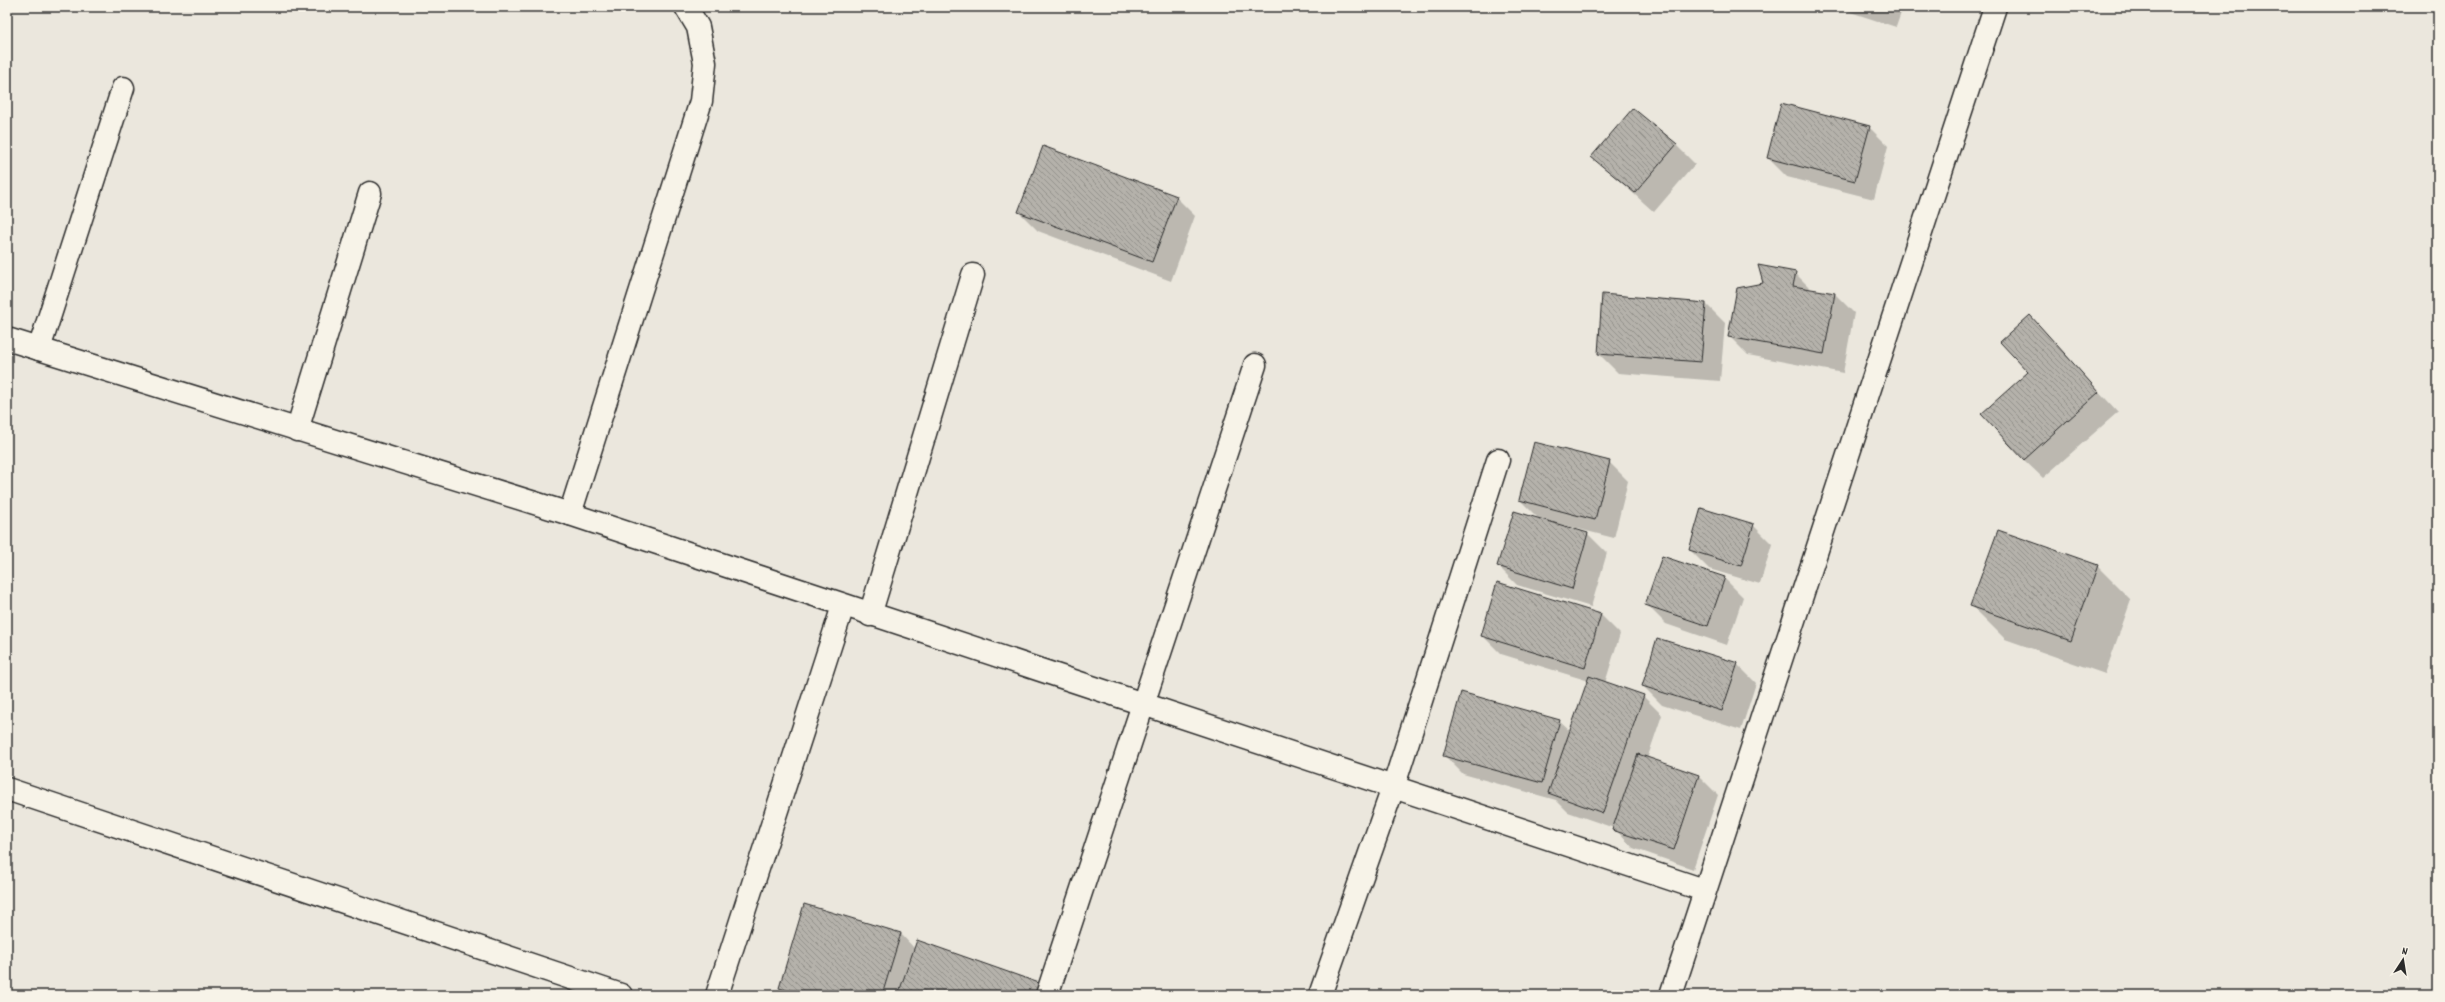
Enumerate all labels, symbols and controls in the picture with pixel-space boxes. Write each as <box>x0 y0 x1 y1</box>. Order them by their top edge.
north arrow <box>2383 940 2423 980</box>
text: N <box>2400 944 2410 961</box>

